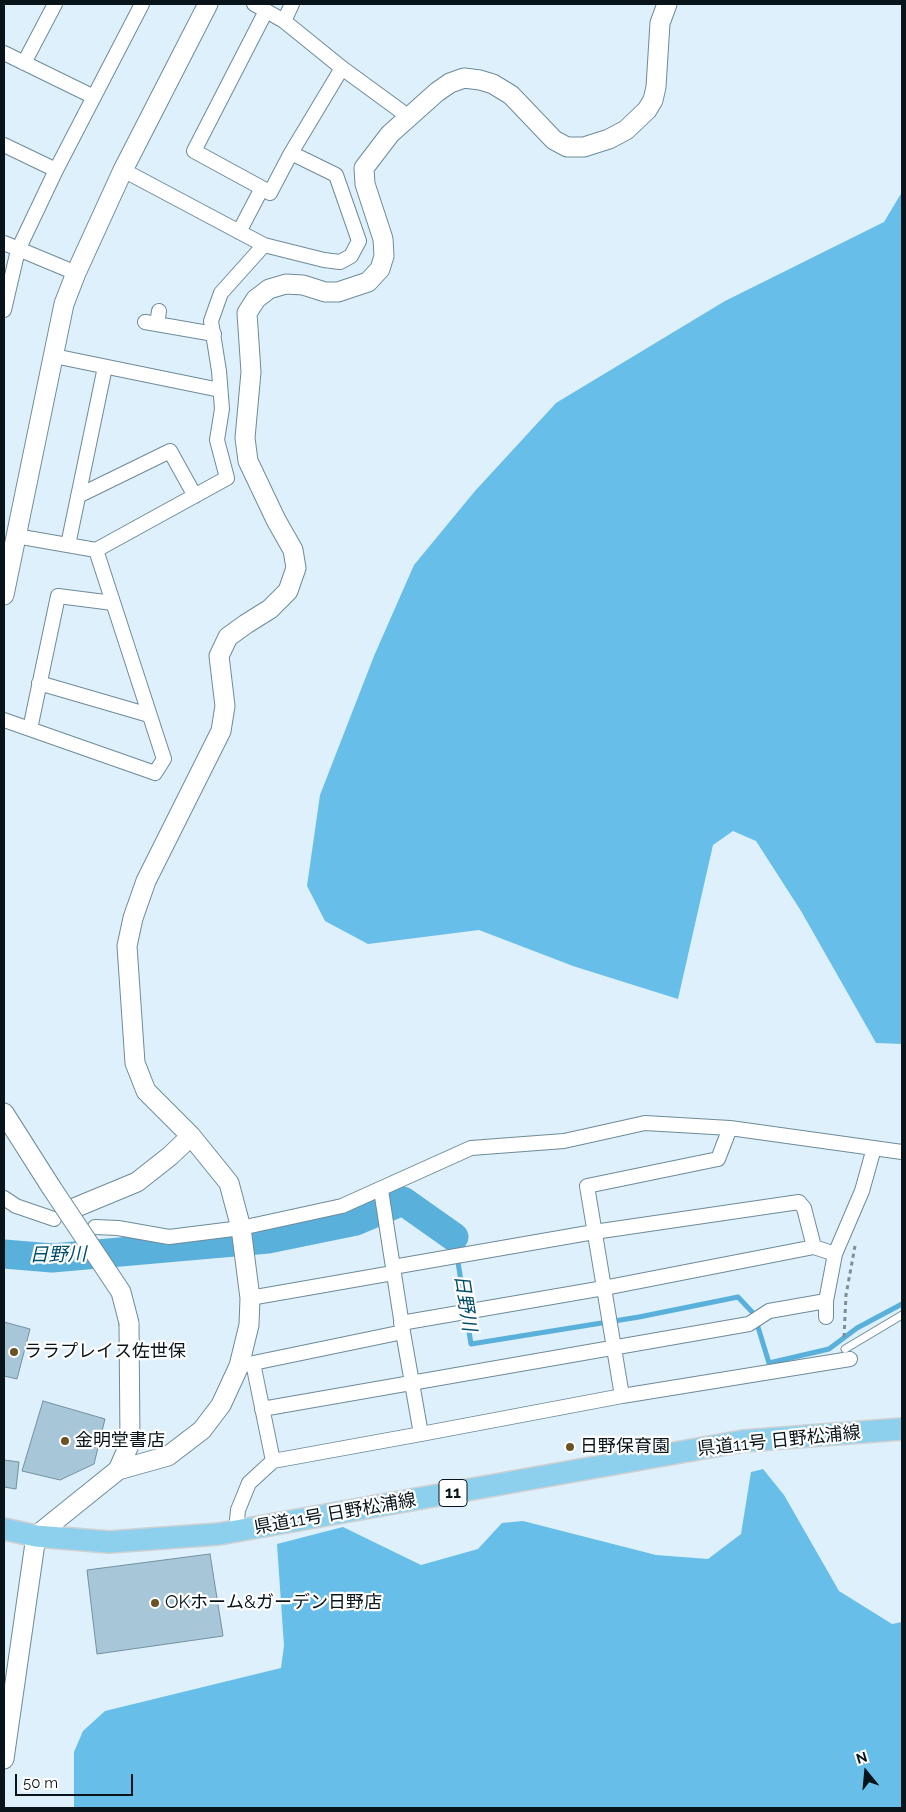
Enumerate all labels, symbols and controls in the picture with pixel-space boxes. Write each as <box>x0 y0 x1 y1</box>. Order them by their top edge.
water label: 日野川 <box>29 1243 87 1267</box>
water label: 日野川 <box>449 1273 481 1333</box>
place label: ララプレイス佐世保 <box>24 1341 186 1363</box>
marker: ララプレイス佐世保 <box>8 1346 20 1358</box>
street label: 県道11号 日野松浦線 <box>696 1422 862 1460</box>
place label: 金明堂書店 <box>75 1430 165 1452</box>
marker: 金明堂書店 <box>59 1435 71 1447</box>
place label: 日野保育園 <box>580 1436 670 1458</box>
marker: 日野保育園 <box>564 1441 576 1453</box>
road number: 11 <box>439 1480 467 1506</box>
street label: 県道11号 日野松浦線 <box>252 1489 418 1539</box>
place label: OKホーム&ガーデン日野店 <box>165 1592 382 1614</box>
marker: OKホーム&ガーデン日野店 <box>149 1597 161 1609</box>
north arrow <box>841 1747 891 1797</box>
text: N <box>854 1748 869 1767</box>
scale bar <box>18 1764 135 1796</box>
text: 50 m <box>23 1774 58 1792</box>

